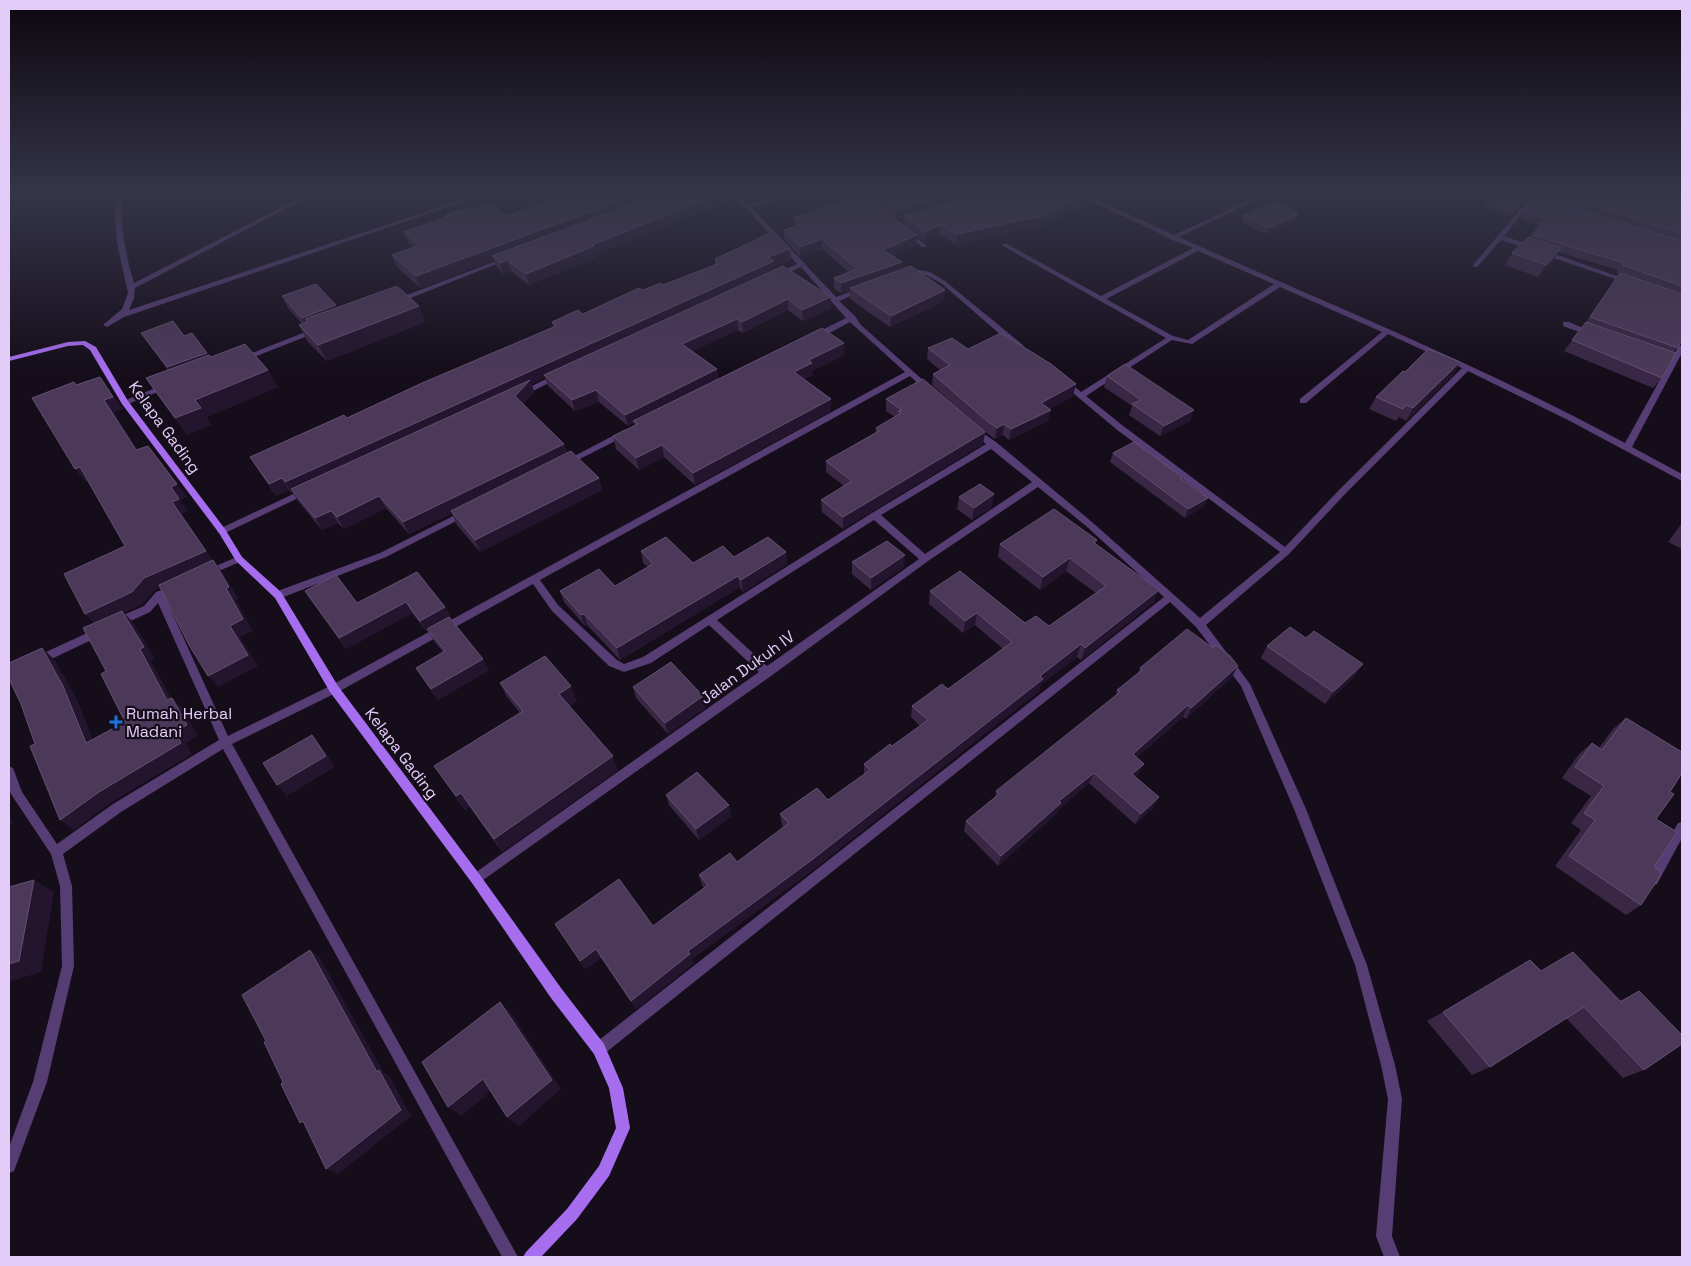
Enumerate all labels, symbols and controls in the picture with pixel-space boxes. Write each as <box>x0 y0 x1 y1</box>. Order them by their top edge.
street label: Kelapa Gading <box>124 377 205 478</box>
street label: Jalan Dukuh IV <box>696 626 799 709</box>
place label: Rumah Herbal Madani <box>126 703 232 742</box>
street label: Kelapa Gading <box>360 703 443 803</box>
marker: Rumah Herbal Madani <box>110 716 122 728</box>

